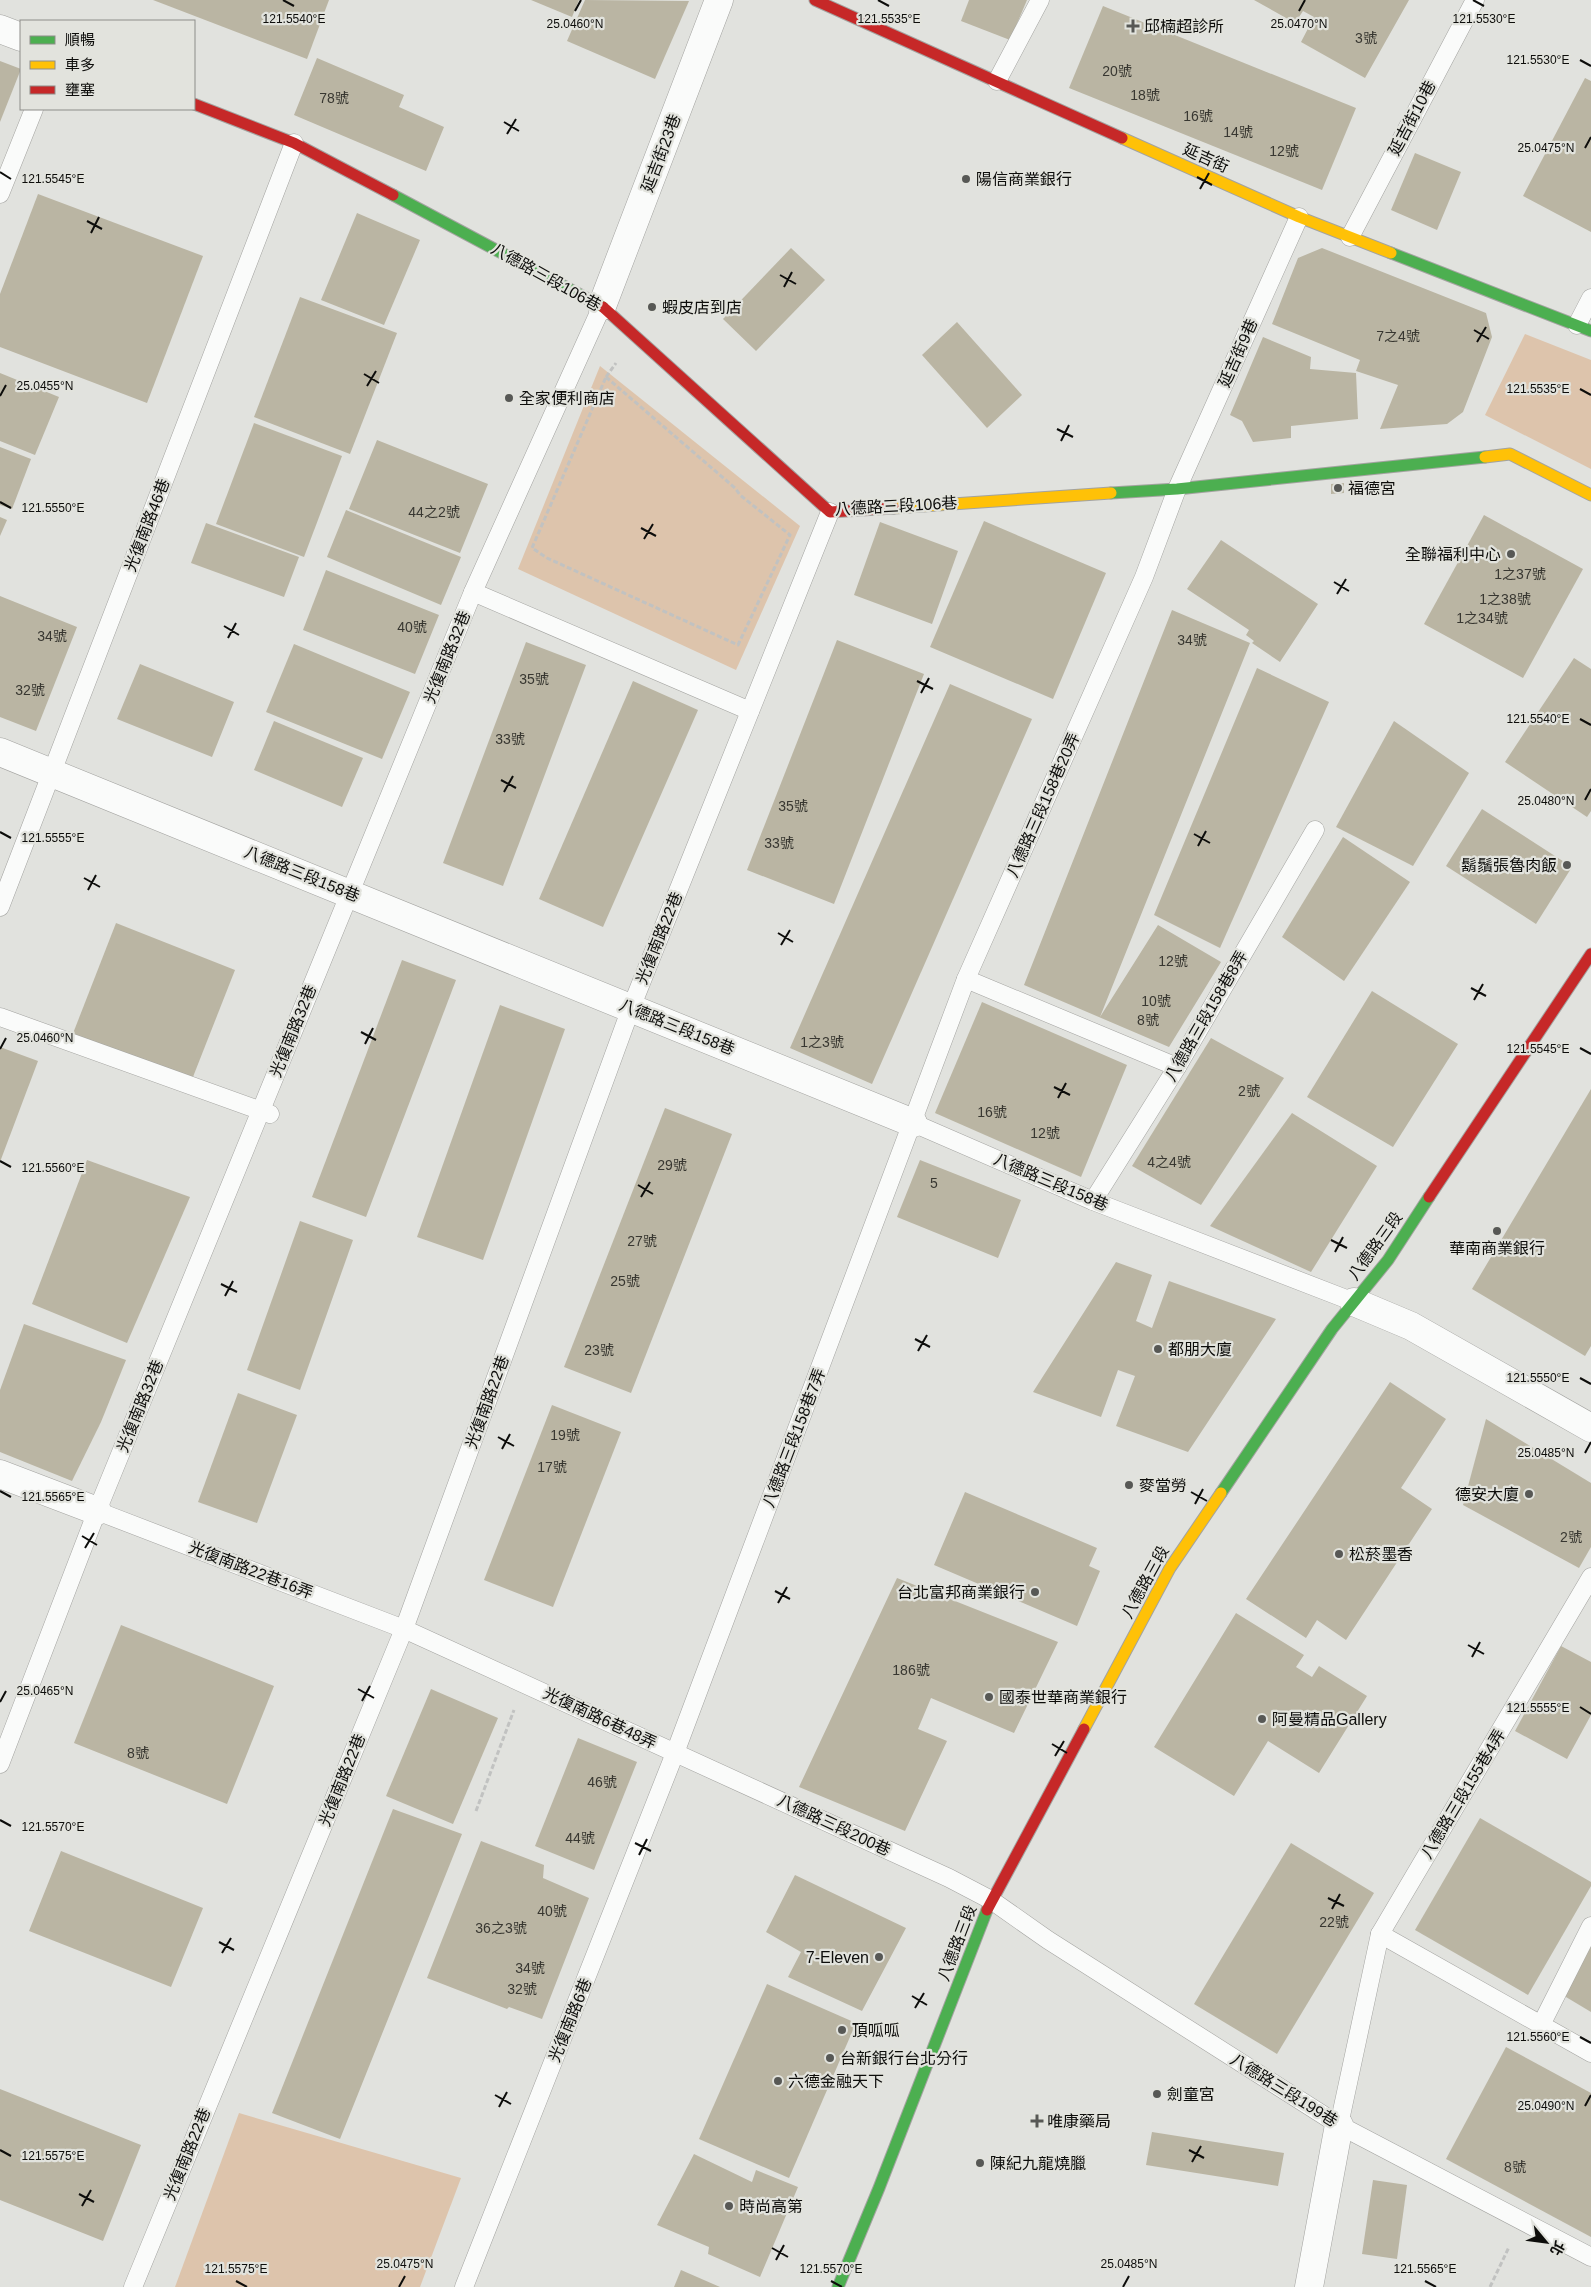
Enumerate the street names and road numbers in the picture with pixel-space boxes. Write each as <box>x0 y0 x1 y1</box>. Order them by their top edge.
street label: 延吉街10巷 <box>1385 78 1439 158</box>
street label: 延吉街23巷 <box>638 112 684 194</box>
street label: 延吉街 <box>1181 140 1231 176</box>
street label: 八德路三段106巷 <box>488 240 604 314</box>
street label: 延吉街9巷 <box>1215 316 1261 390</box>
street label: 光復南路46巷 <box>122 476 172 574</box>
street label: 八德路三段106巷 <box>834 494 958 518</box>
street label: 光復南路32巷 <box>421 608 473 706</box>
street label: 八德路三段158巷20弄 <box>1003 730 1083 880</box>
street label: 八德路三段158巷 <box>242 843 362 905</box>
street label: 光復南路22巷 <box>633 889 685 987</box>
street label: 八德路三段158巷8弄 <box>1162 948 1250 1084</box>
street label: 光復南路32巷 <box>267 982 319 1080</box>
street label: 八德路三段158巷 <box>617 996 737 1058</box>
street label: 八德路三段158巷 <box>991 1150 1111 1214</box>
street label: 八德路三段 <box>1345 1209 1405 1283</box>
street label: 光復南路22巷 <box>462 1353 512 1451</box>
street label: 光復南路32巷 <box>114 1357 166 1455</box>
street label: 八德路三段158巷7弄 <box>760 1366 828 1510</box>
street label: 光復南路22巷16弄 <box>187 1538 315 1602</box>
street label: 八德路三段 <box>1118 1543 1172 1621</box>
street label: 光復南路6巷48弄 <box>541 1684 659 1752</box>
street label: 八德路三段155巷4弄 <box>1418 1726 1508 1862</box>
street label: 光復南路22巷 <box>316 1731 368 1829</box>
street label: 八德路三段200巷 <box>775 1791 893 1859</box>
street label: 八德路三段 <box>935 1903 979 1983</box>
street label: 光復南路6巷 <box>545 1976 595 2064</box>
street label: 八德路三段199巷 <box>1227 2050 1341 2130</box>
street label: 光復南路22巷 <box>161 2105 213 2203</box>

